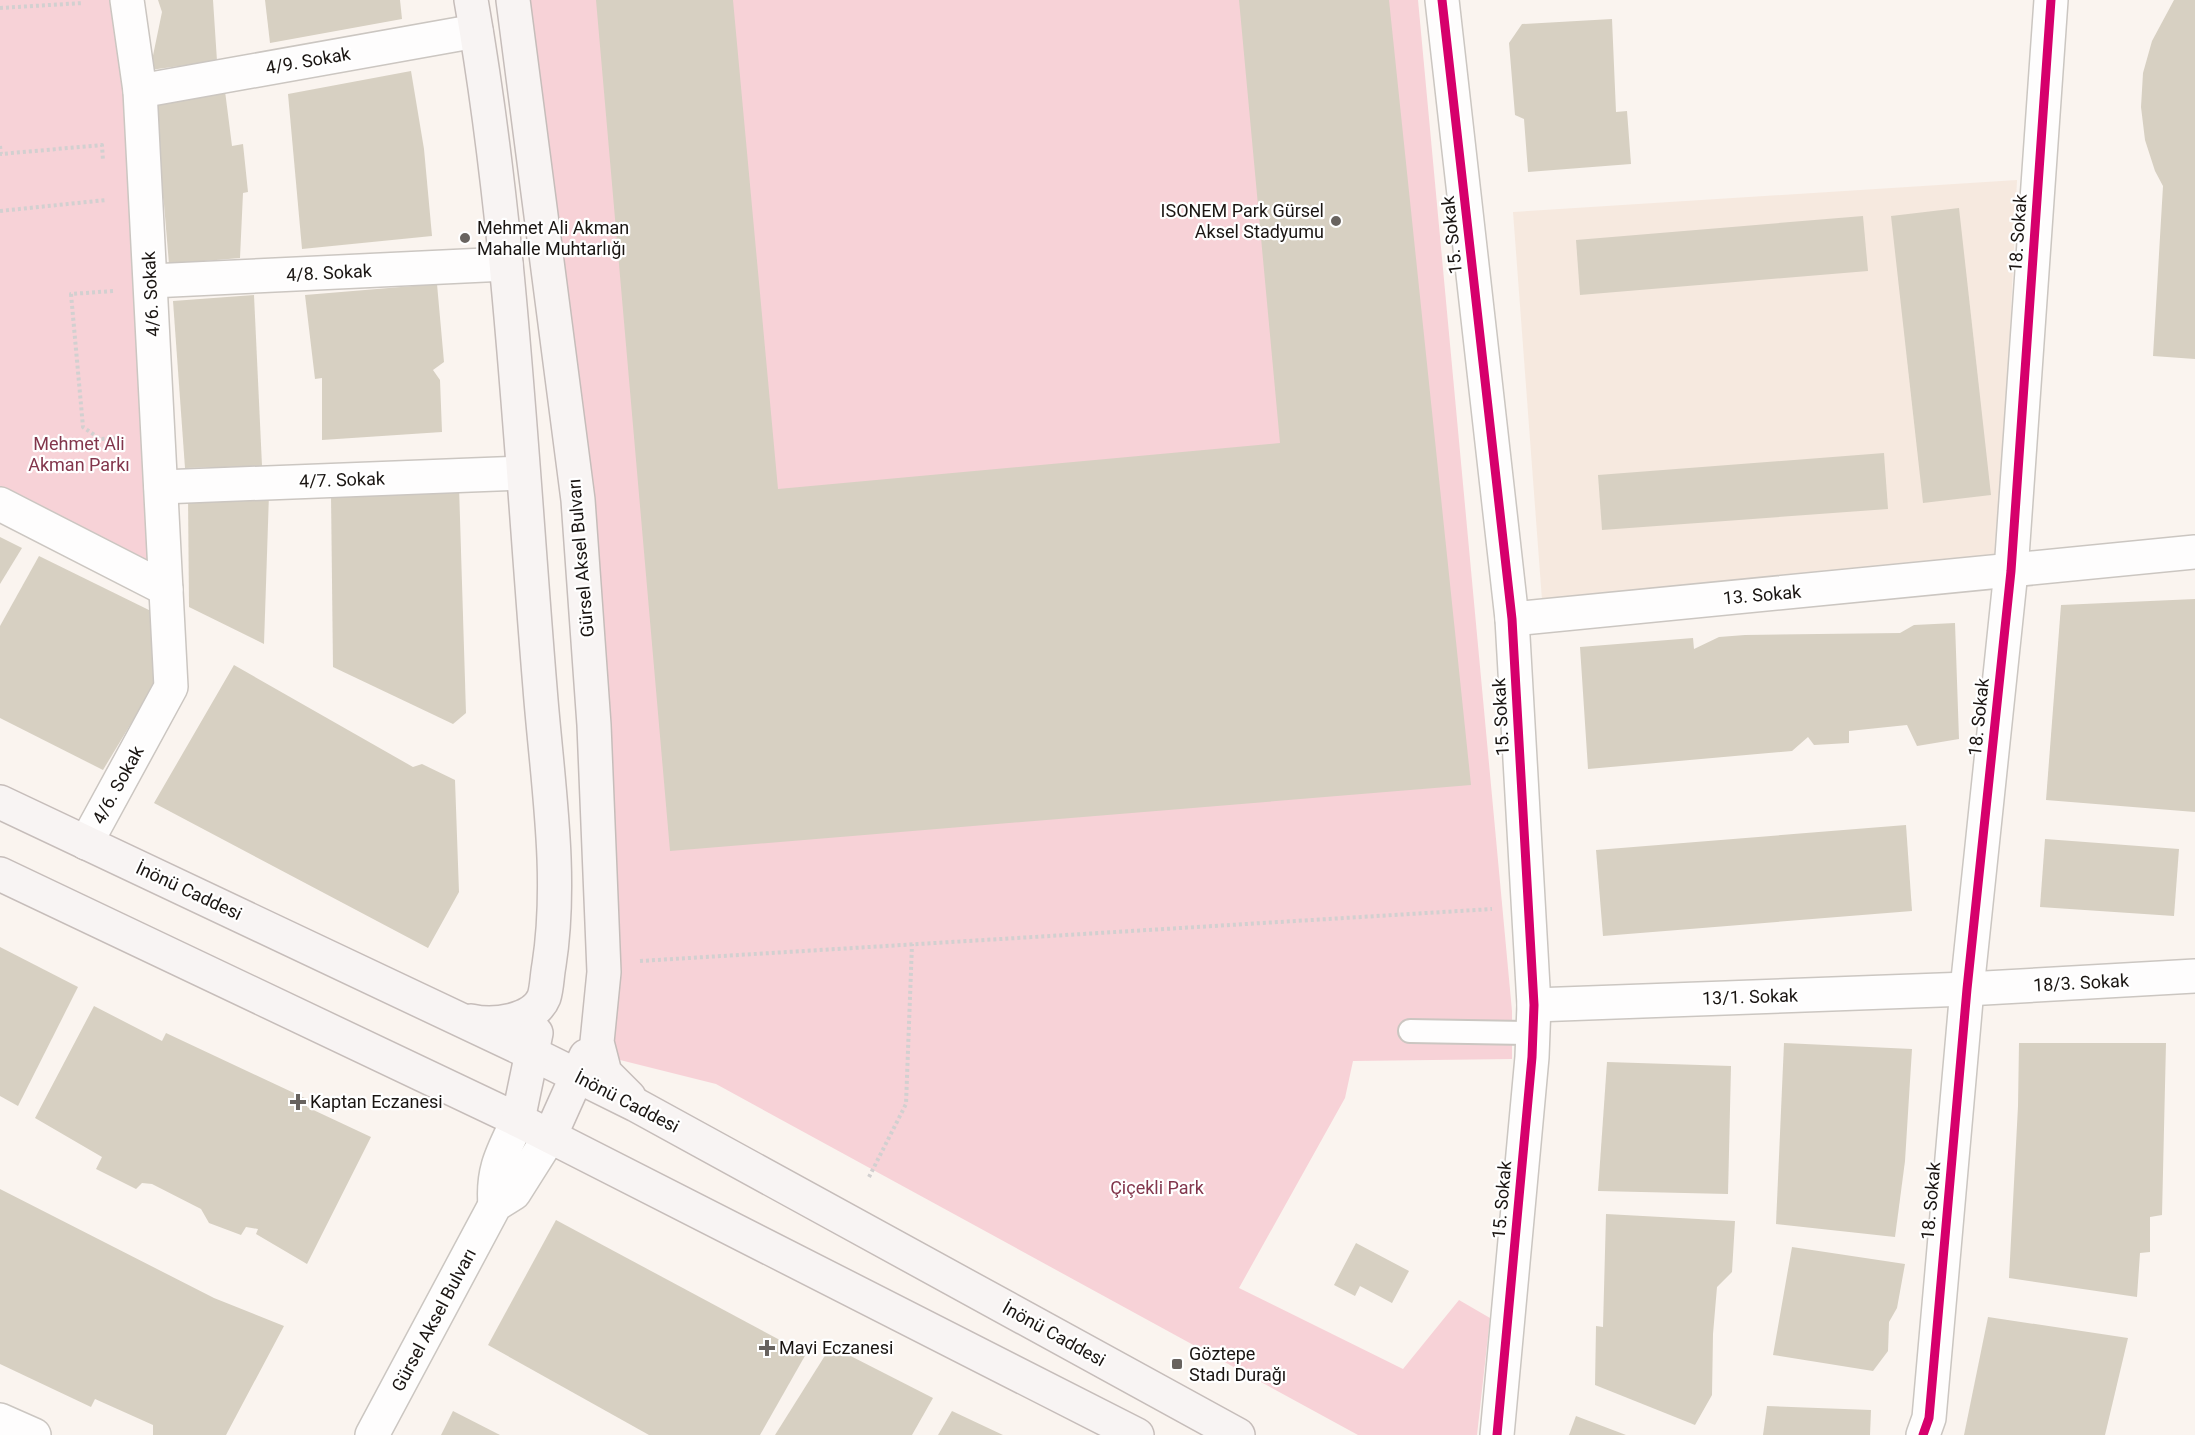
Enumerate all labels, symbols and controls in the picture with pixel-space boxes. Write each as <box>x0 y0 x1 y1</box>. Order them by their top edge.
street label: 4/9. Sokak <box>264 43 353 78</box>
street label: 18. Sokak <box>2004 192 2031 273</box>
street label: 15. Sokak <box>1437 194 1466 275</box>
place label: ISONEM Park Gürsel Aksel Stadyumu <box>1161 200 1324 242</box>
marker: ISONEM Park Gürsel Aksel Stadyumu <box>1329 214 1343 228</box>
place label: Mehmet Ali Akman Mahalle Muhtarlığı <box>477 217 629 259</box>
marker: Mehmet Ali Akman Mahalle Muhtarlığı <box>458 231 472 245</box>
street label: 4/6. Sokak <box>138 250 163 337</box>
street label: 4/8. Sokak <box>286 260 373 285</box>
park label: Mehmet Ali Akman Parkı <box>28 433 130 475</box>
street label: 4/7. Sokak <box>299 467 386 491</box>
street label: Gürsel Aksel Bulvarı <box>563 478 598 638</box>
street label: 13. Sokak <box>1722 581 1803 608</box>
street label: 15. Sokak <box>1488 676 1513 757</box>
street label: 18. Sokak <box>1964 676 1993 757</box>
street label: 4/6. Sokak <box>88 741 148 827</box>
street label: İnönü Caddesi <box>133 857 246 924</box>
street label: 18/3. Sokak <box>2032 969 2130 995</box>
street label: 13/1. Sokak <box>1702 984 1799 1009</box>
street label: İnönü Caddesi <box>571 1066 683 1137</box>
place label: Kaptan Eczanesi <box>310 1091 443 1112</box>
marker: Kaptan Eczanesi <box>291 1095 305 1109</box>
street label: 15. Sokak <box>1488 1159 1515 1240</box>
street label: 18. Sokak <box>1917 1160 1944 1241</box>
park label: Çiçekli Park <box>1110 1177 1205 1198</box>
street label: Gürsel Aksel Bulvarı <box>387 1245 480 1395</box>
street label: İnönü Caddesi <box>999 1297 1109 1370</box>
place label: Mavi Eczanesi <box>779 1337 893 1358</box>
marker: Mavi Eczanesi <box>760 1341 774 1355</box>
place label: Göztepe Stadı Durağı <box>1189 1343 1286 1385</box>
marker: Göztepe Stadı Durağı <box>1170 1357 1184 1371</box>

